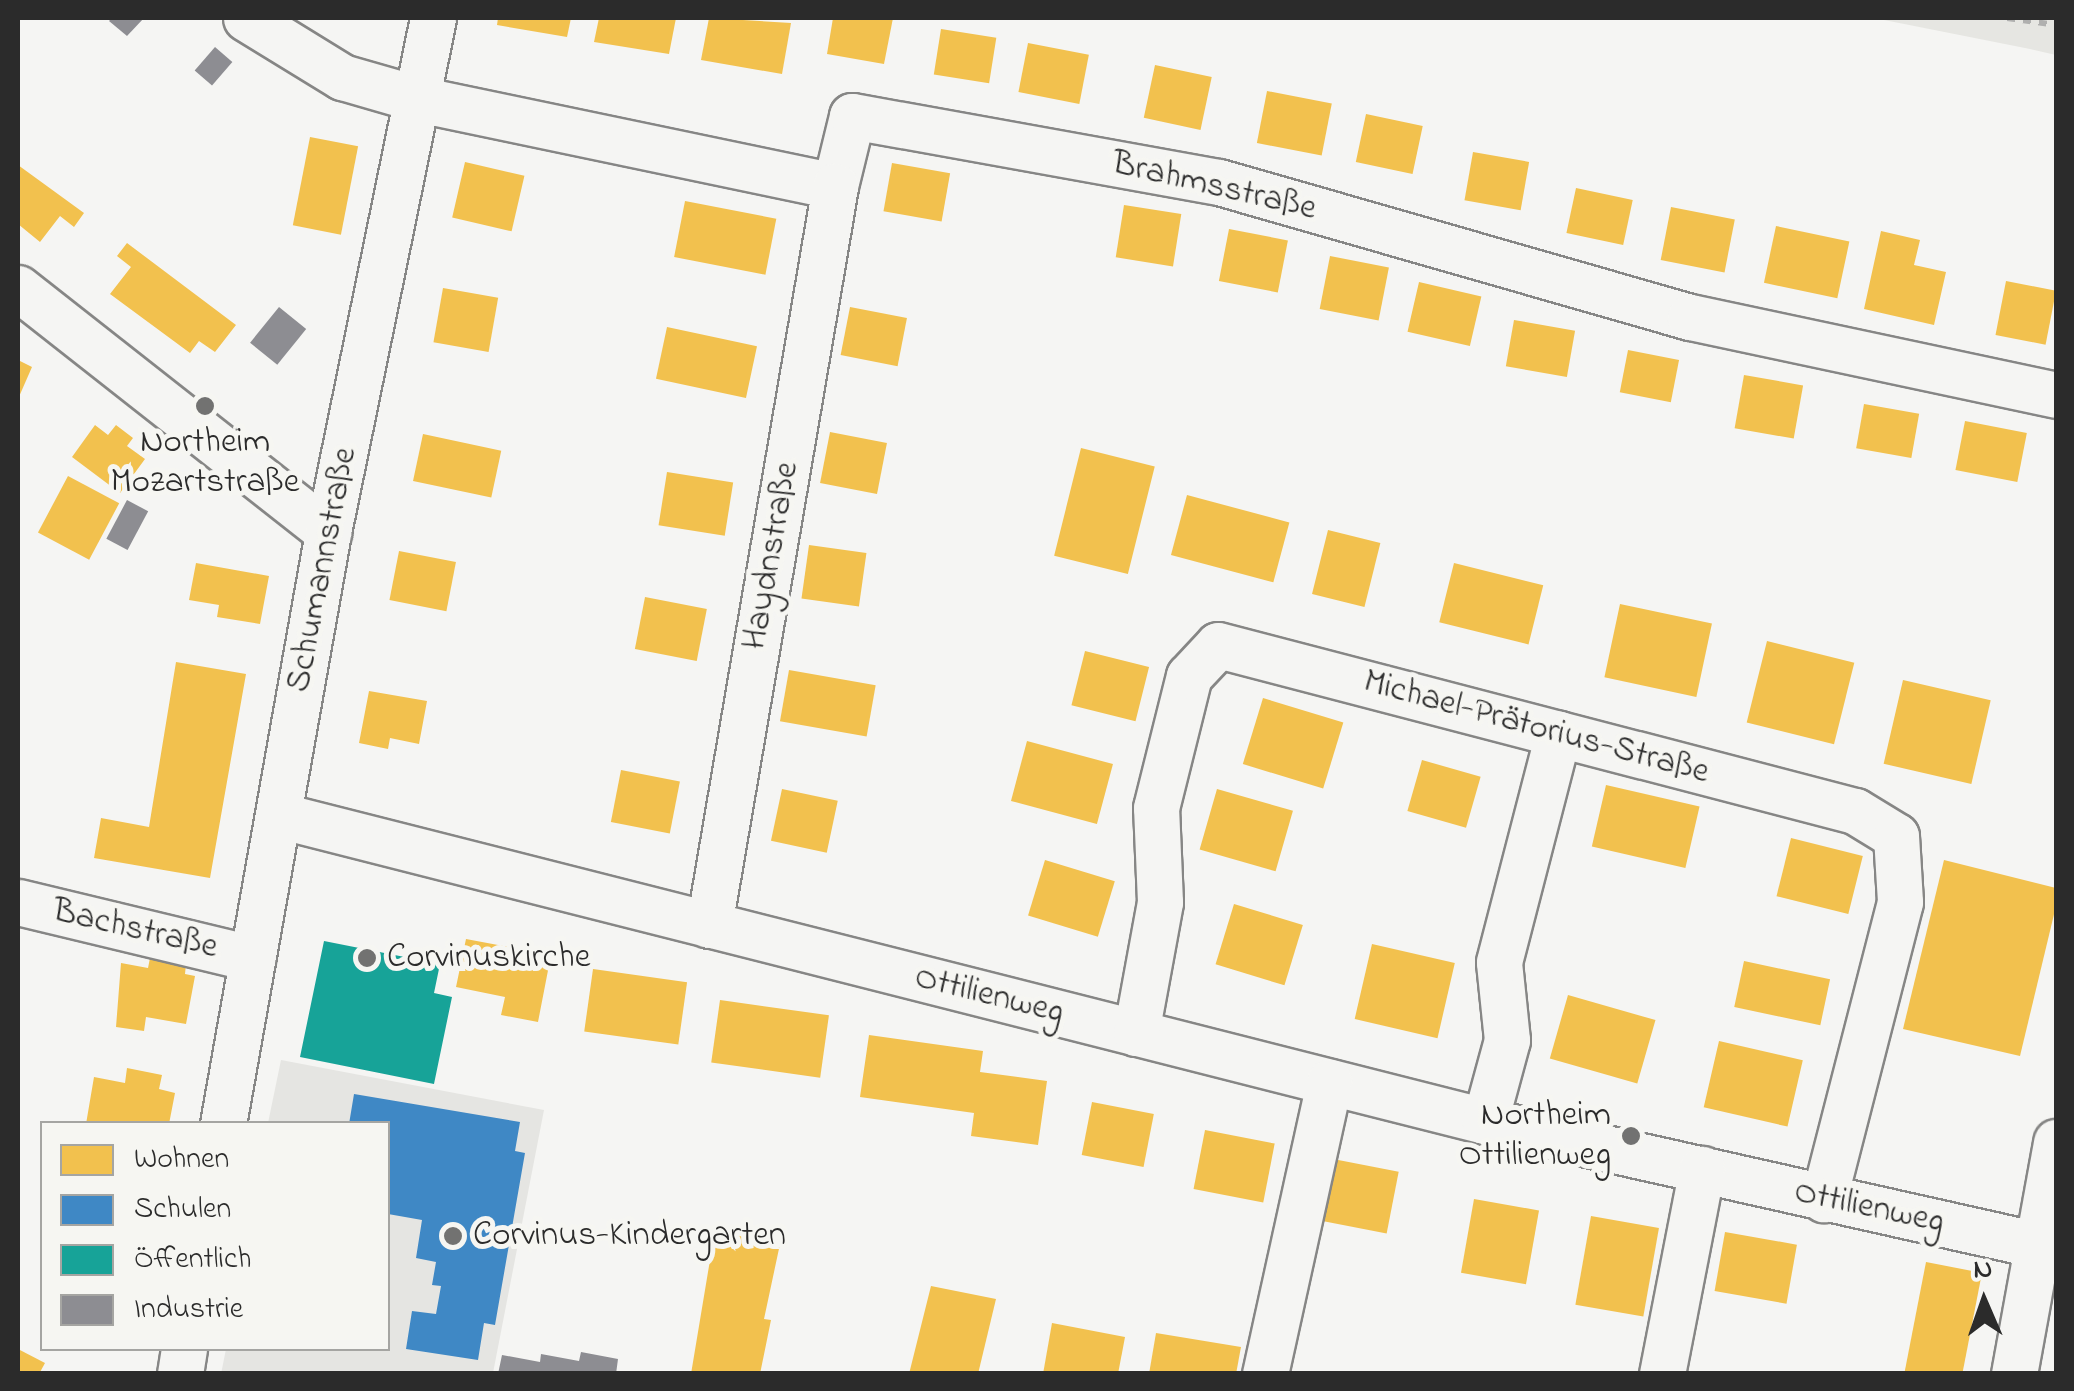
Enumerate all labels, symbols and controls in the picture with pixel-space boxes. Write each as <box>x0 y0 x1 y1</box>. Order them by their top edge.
street label: Brahmsstraße <box>1108 143 1320 231</box>
marker: Northeim Mozartstraße <box>194 395 216 417</box>
place label: Northeim Mozartstraße <box>111 422 299 504</box>
street label: Schumannstraße <box>279 444 367 696</box>
street label: Haydnstraße <box>735 459 809 653</box>
street label: Michael-Prätorius-Straße <box>1359 662 1713 794</box>
street label: Bachstraße <box>48 891 222 969</box>
place label: Corvinuskirche <box>387 937 590 979</box>
marker: Corvinuskirche <box>356 947 378 969</box>
street label: Ottilienweg <box>910 957 1068 1035</box>
place label: Northeim Ottilienweg <box>1459 1095 1611 1177</box>
legend <box>40 1121 390 1351</box>
marker: Northeim Ottilienweg <box>1620 1125 1642 1147</box>
text: Wohnen <box>134 1138 229 1182</box>
street label: Ottilienweg <box>1790 1172 1948 1244</box>
text: Schulen <box>134 1188 231 1232</box>
place label: Corvinus-Kindergarten <box>473 1215 786 1257</box>
marker: Corvinus-Kindergarten <box>442 1225 464 1247</box>
text: Öffentlich <box>134 1238 252 1282</box>
text: N <box>1973 1250 1993 1291</box>
north arrow <box>1934 1251 2034 1351</box>
text: Industrie <box>134 1288 243 1332</box>

